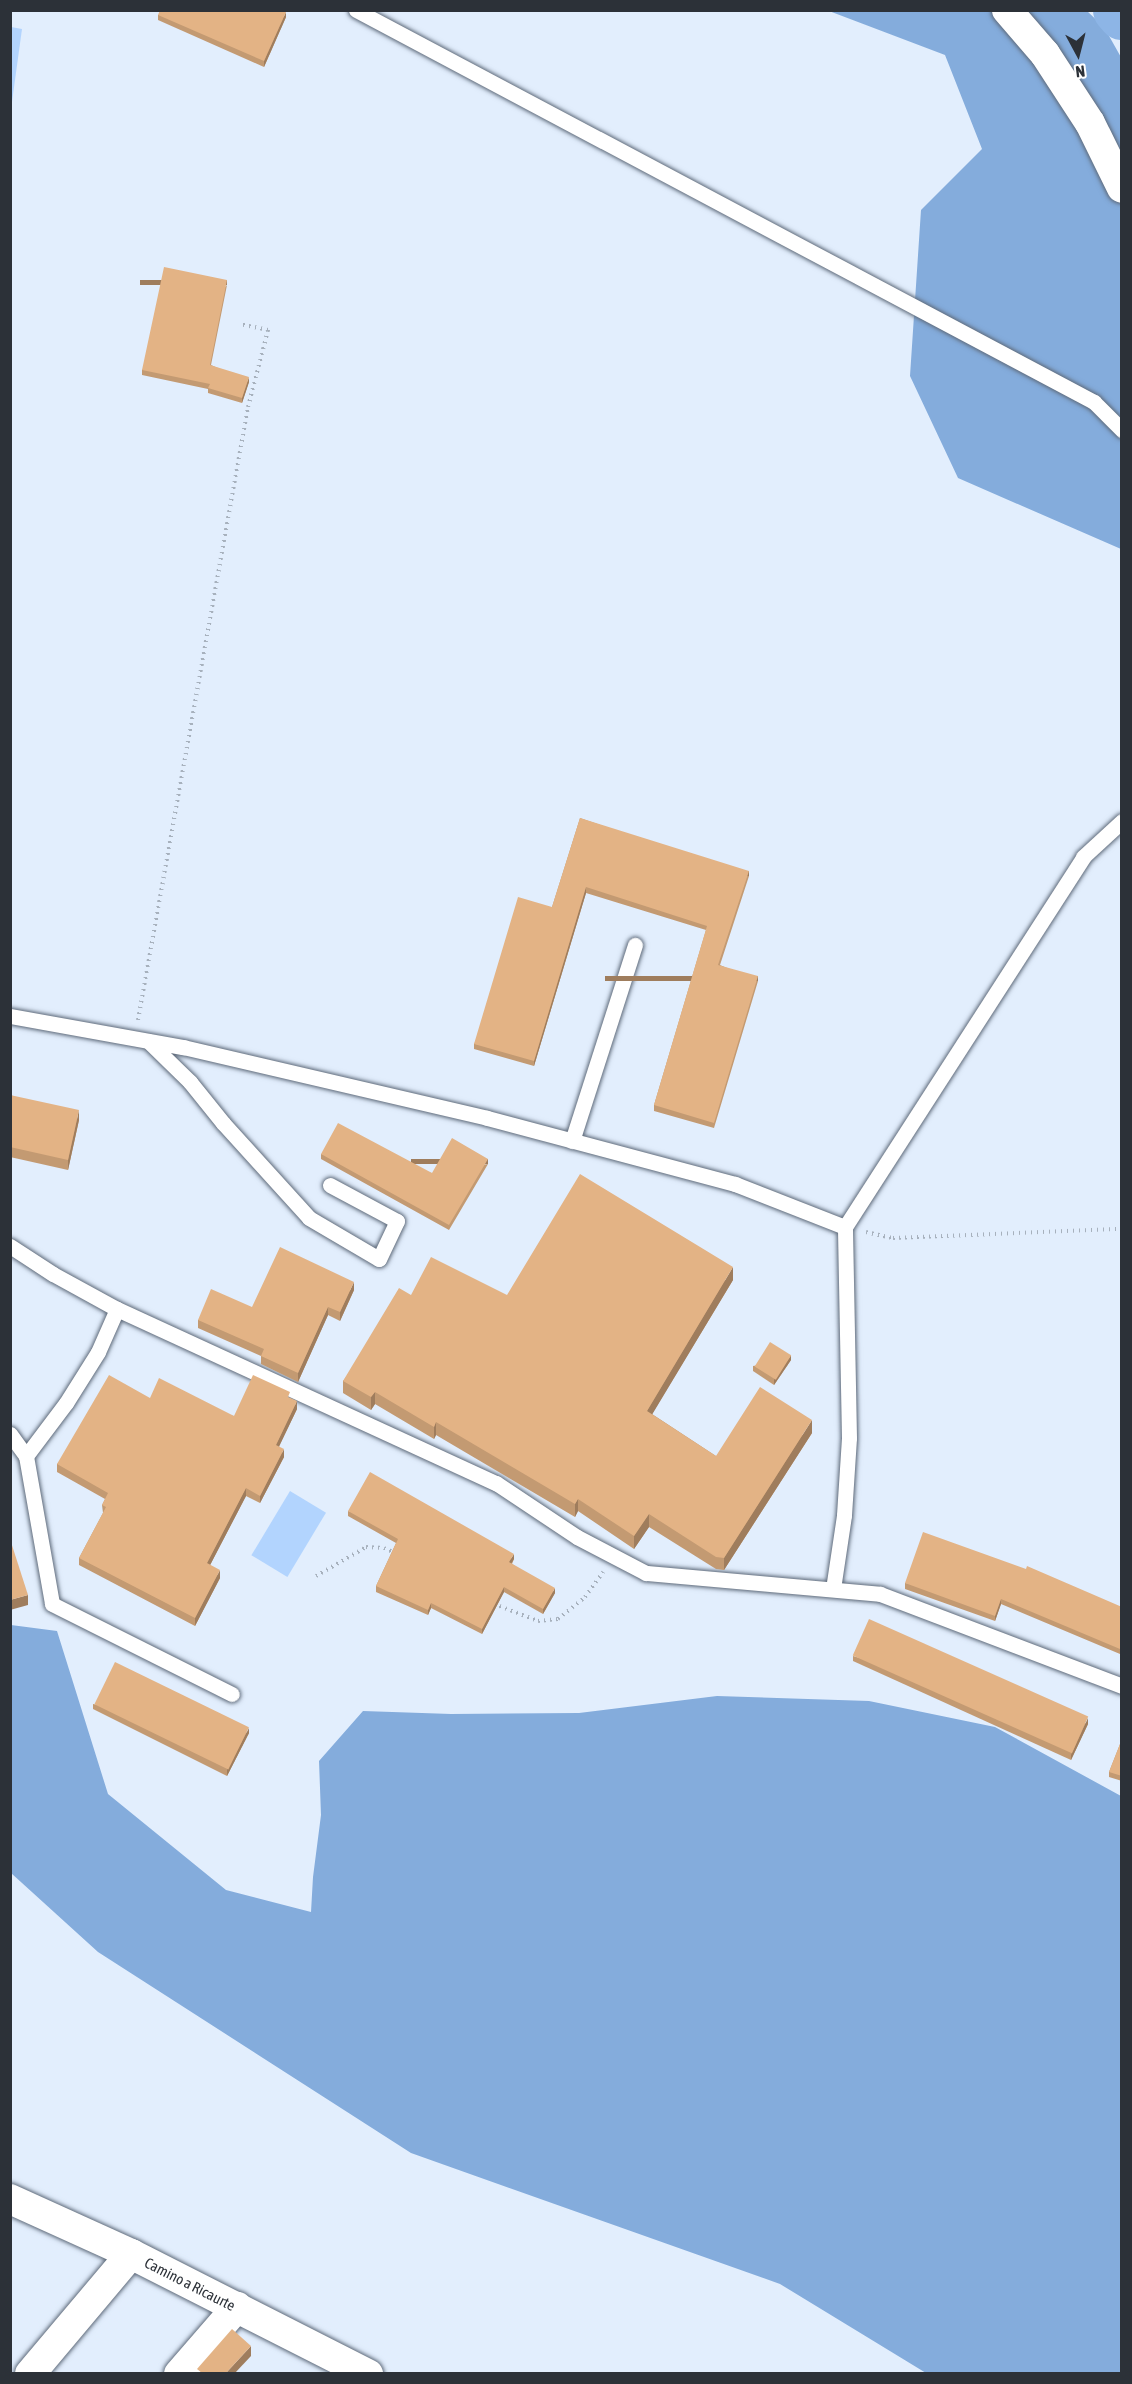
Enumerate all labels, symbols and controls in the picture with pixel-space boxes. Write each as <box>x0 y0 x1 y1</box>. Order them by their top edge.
north arrow <box>1048 24 1108 84</box>
text: N <box>1074 62 1086 81</box>
street label: Camino a Ricaurte <box>142 2253 238 2315</box>

